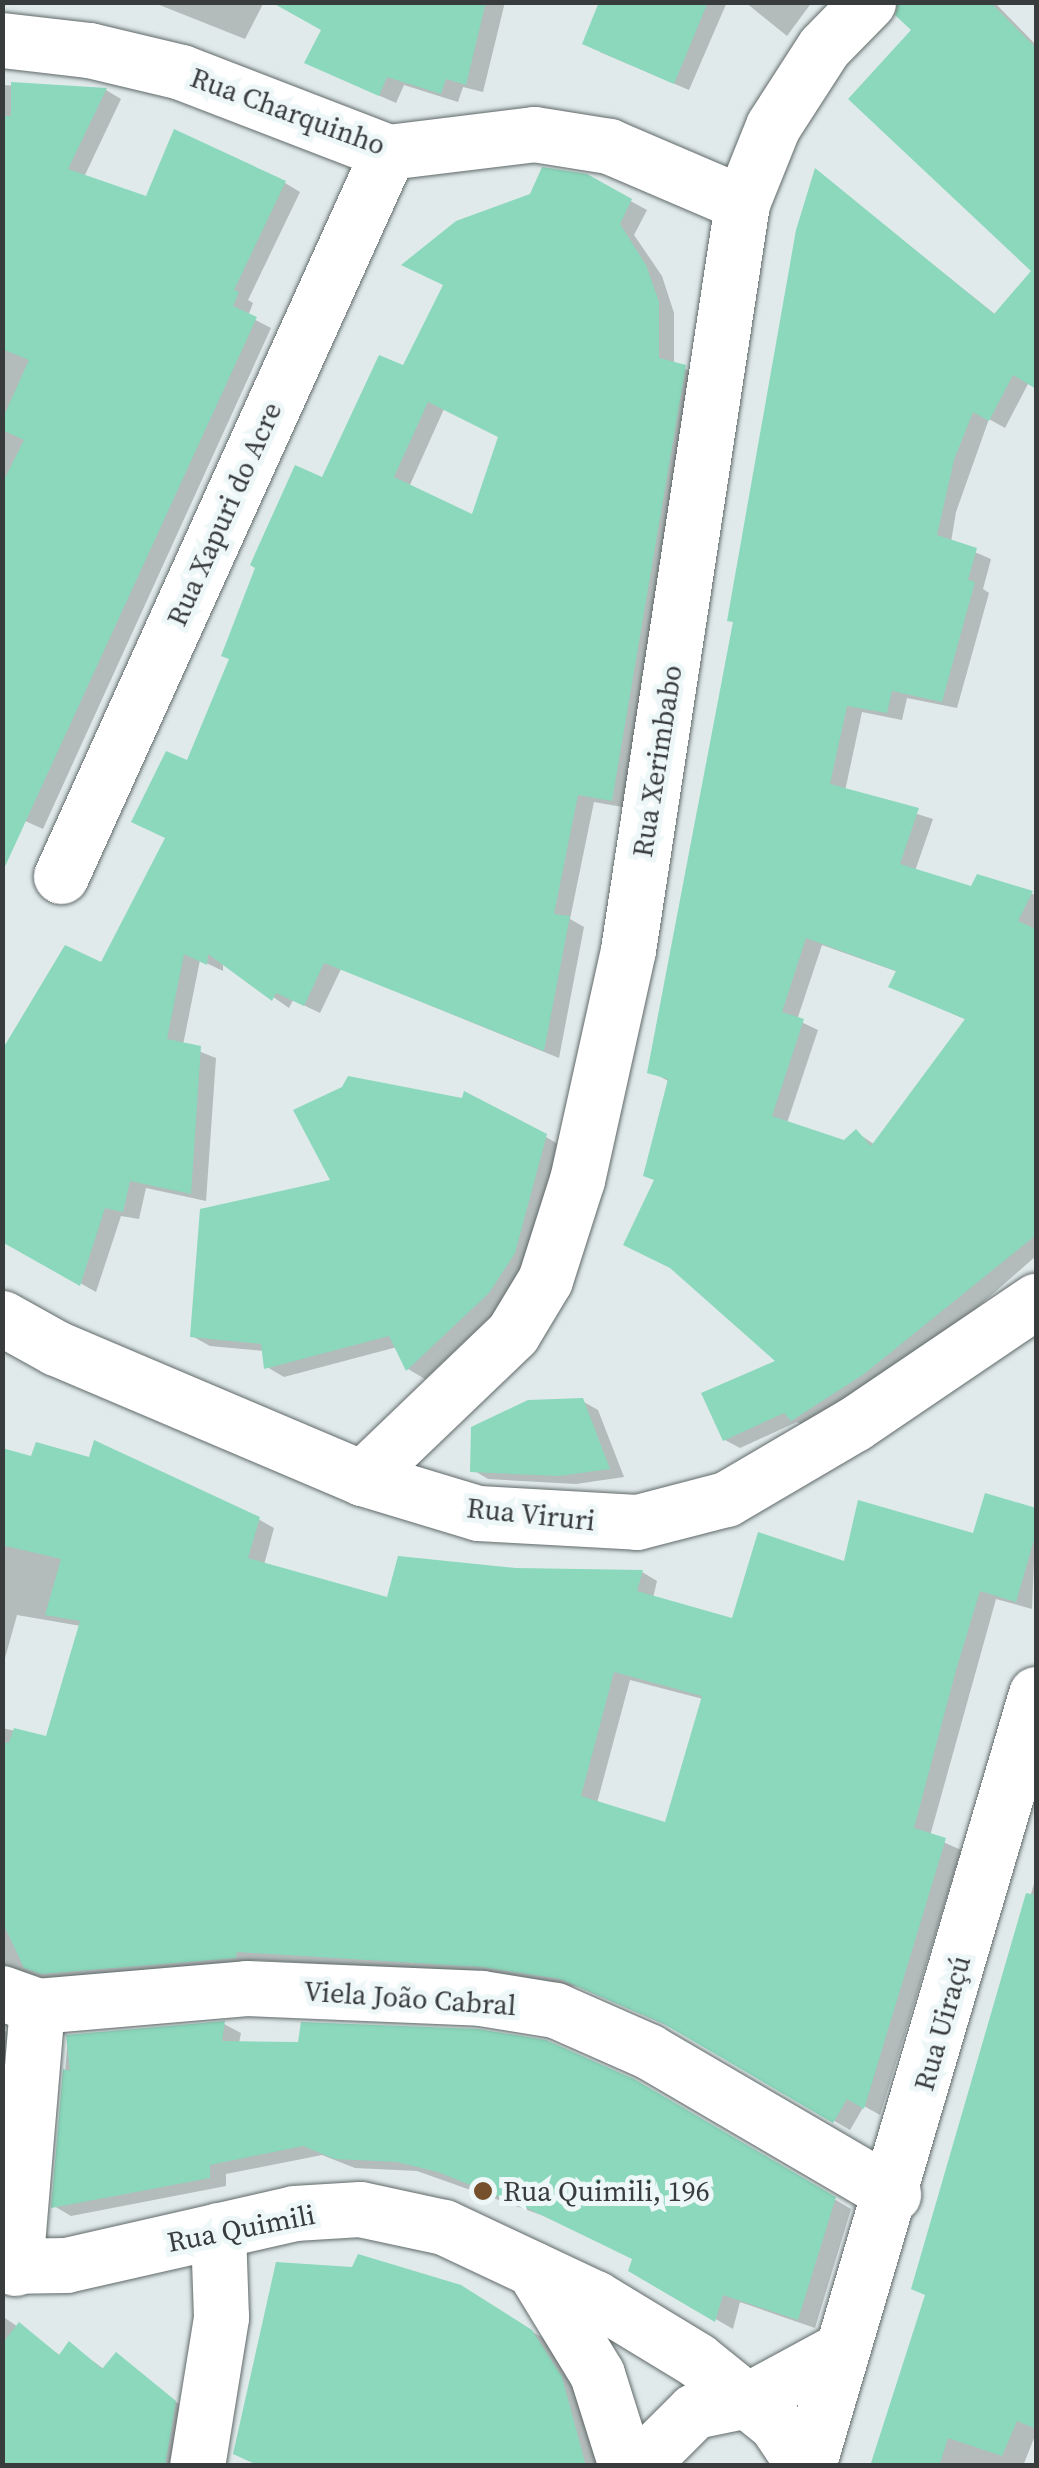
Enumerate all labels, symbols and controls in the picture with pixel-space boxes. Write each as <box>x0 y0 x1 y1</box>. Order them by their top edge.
street label: Rua Charquinho <box>186 60 390 162</box>
street label: Rua Xapuri do Acre <box>160 397 288 631</box>
street label: Rua Xerimbabo <box>625 663 689 859</box>
street label: Rua Viruri <box>465 1491 597 1537</box>
street label: Rua Uiraçú <box>907 1952 977 2094</box>
street label: Viela João Cabral <box>303 1974 517 2022</box>
place label: Rua Quimili, 196 <box>503 2174 710 2208</box>
marker: Rua Quimili, 196 <box>472 2180 494 2202</box>
street label: Rua Quimili <box>164 2197 318 2259</box>

